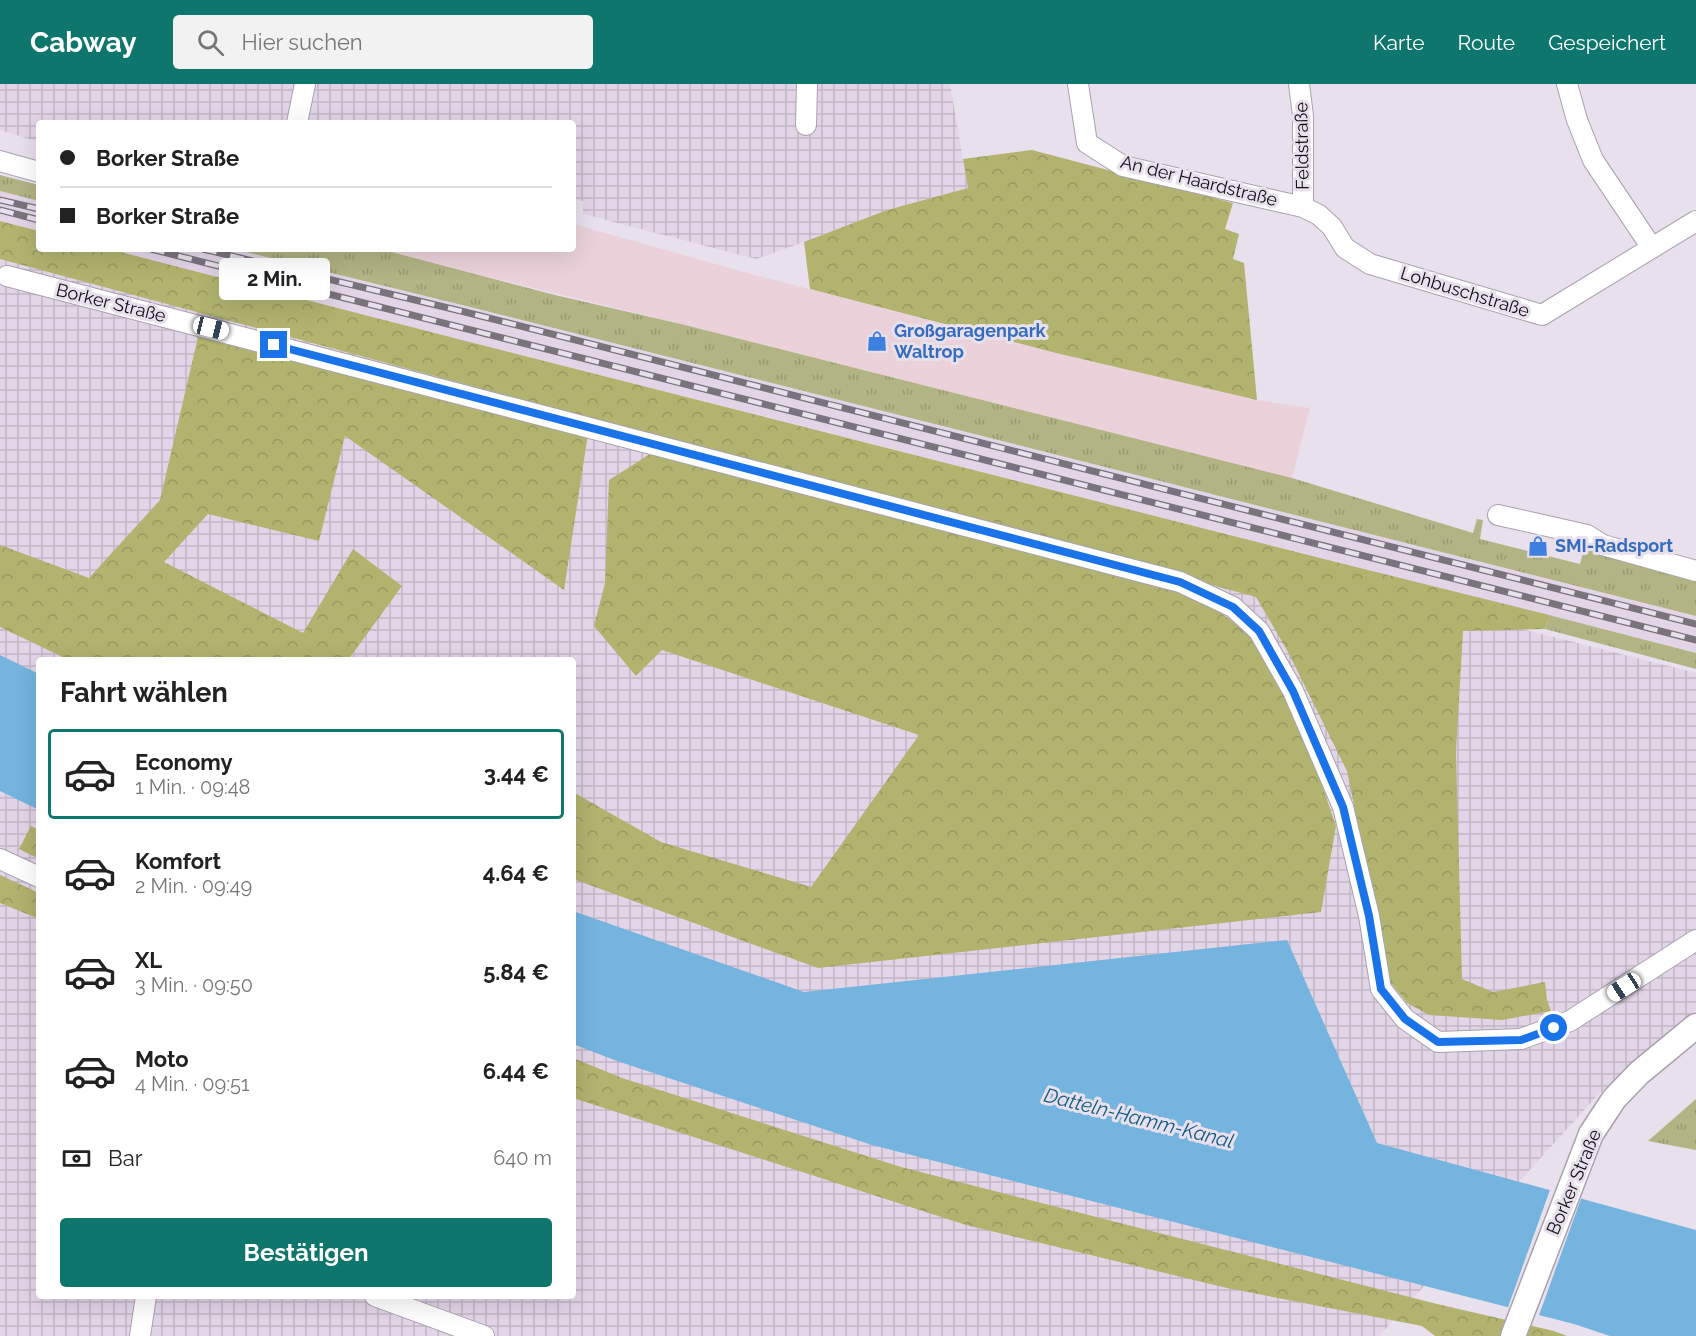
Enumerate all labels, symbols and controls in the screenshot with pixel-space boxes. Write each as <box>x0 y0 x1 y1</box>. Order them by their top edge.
search box <box>173 15 593 69</box>
text: Cabway <box>30 26 137 59</box>
icon: search <box>194 26 227 59</box>
text: Hier suchen <box>242 29 363 55</box>
text: Karte <box>1373 30 1425 55</box>
text: Route <box>1458 30 1515 55</box>
text: Gespeichert <box>1548 30 1666 55</box>
street label: Feldstraße <box>1290 101 1313 190</box>
text: Borker Straße <box>96 145 239 171</box>
street label: An der Haardstraße <box>1119 151 1280 210</box>
text: Borker Straße <box>96 203 239 229</box>
callout: 2 Min. <box>218 258 330 300</box>
street label: Lohbuschstraße <box>1398 262 1533 321</box>
text: 2 Min. <box>247 267 302 291</box>
street label: Borker Straße <box>54 279 169 326</box>
car <box>191 315 231 341</box>
place label: Großgaragenpark Waltrop <box>894 320 1047 362</box>
shop icon: Großgaragenpark Waltrop <box>865 329 889 353</box>
route end <box>260 331 287 358</box>
shop icon: SMI-Radsport <box>1526 534 1550 558</box>
place label: SMI-Radsport <box>1555 535 1673 556</box>
text: Fahrt wählen <box>60 677 228 708</box>
icon: car <box>63 747 117 801</box>
text: Economy <box>135 749 233 775</box>
text: 3.44 € <box>484 761 549 787</box>
text: 1 Min. · 09:48 <box>135 775 250 799</box>
icon: car <box>63 846 117 900</box>
text: Komfort <box>135 848 221 874</box>
text: 4.64 € <box>483 860 549 886</box>
text: 2 Min. · 09:49 <box>135 874 252 898</box>
icon: car <box>63 945 117 999</box>
text: XL <box>135 947 162 973</box>
text: 5.84 € <box>483 959 549 985</box>
car <box>1604 970 1644 1004</box>
text: 3 Min. · 09:50 <box>135 973 253 997</box>
route start <box>1540 1014 1567 1041</box>
icon: car <box>63 1044 117 1098</box>
text: Moto <box>135 1046 189 1072</box>
text: 6.44 € <box>483 1058 549 1084</box>
text: 4 Min. · 09:51 <box>135 1072 250 1096</box>
water label: Datteln-Hamm-Kanal <box>1042 1083 1236 1153</box>
street label: Borker Straße <box>1542 1126 1605 1238</box>
icon: cash <box>60 1142 93 1175</box>
text: Bar <box>108 1145 142 1171</box>
text: 640 m <box>493 1146 552 1170</box>
button: Bestätigen <box>60 1218 552 1287</box>

